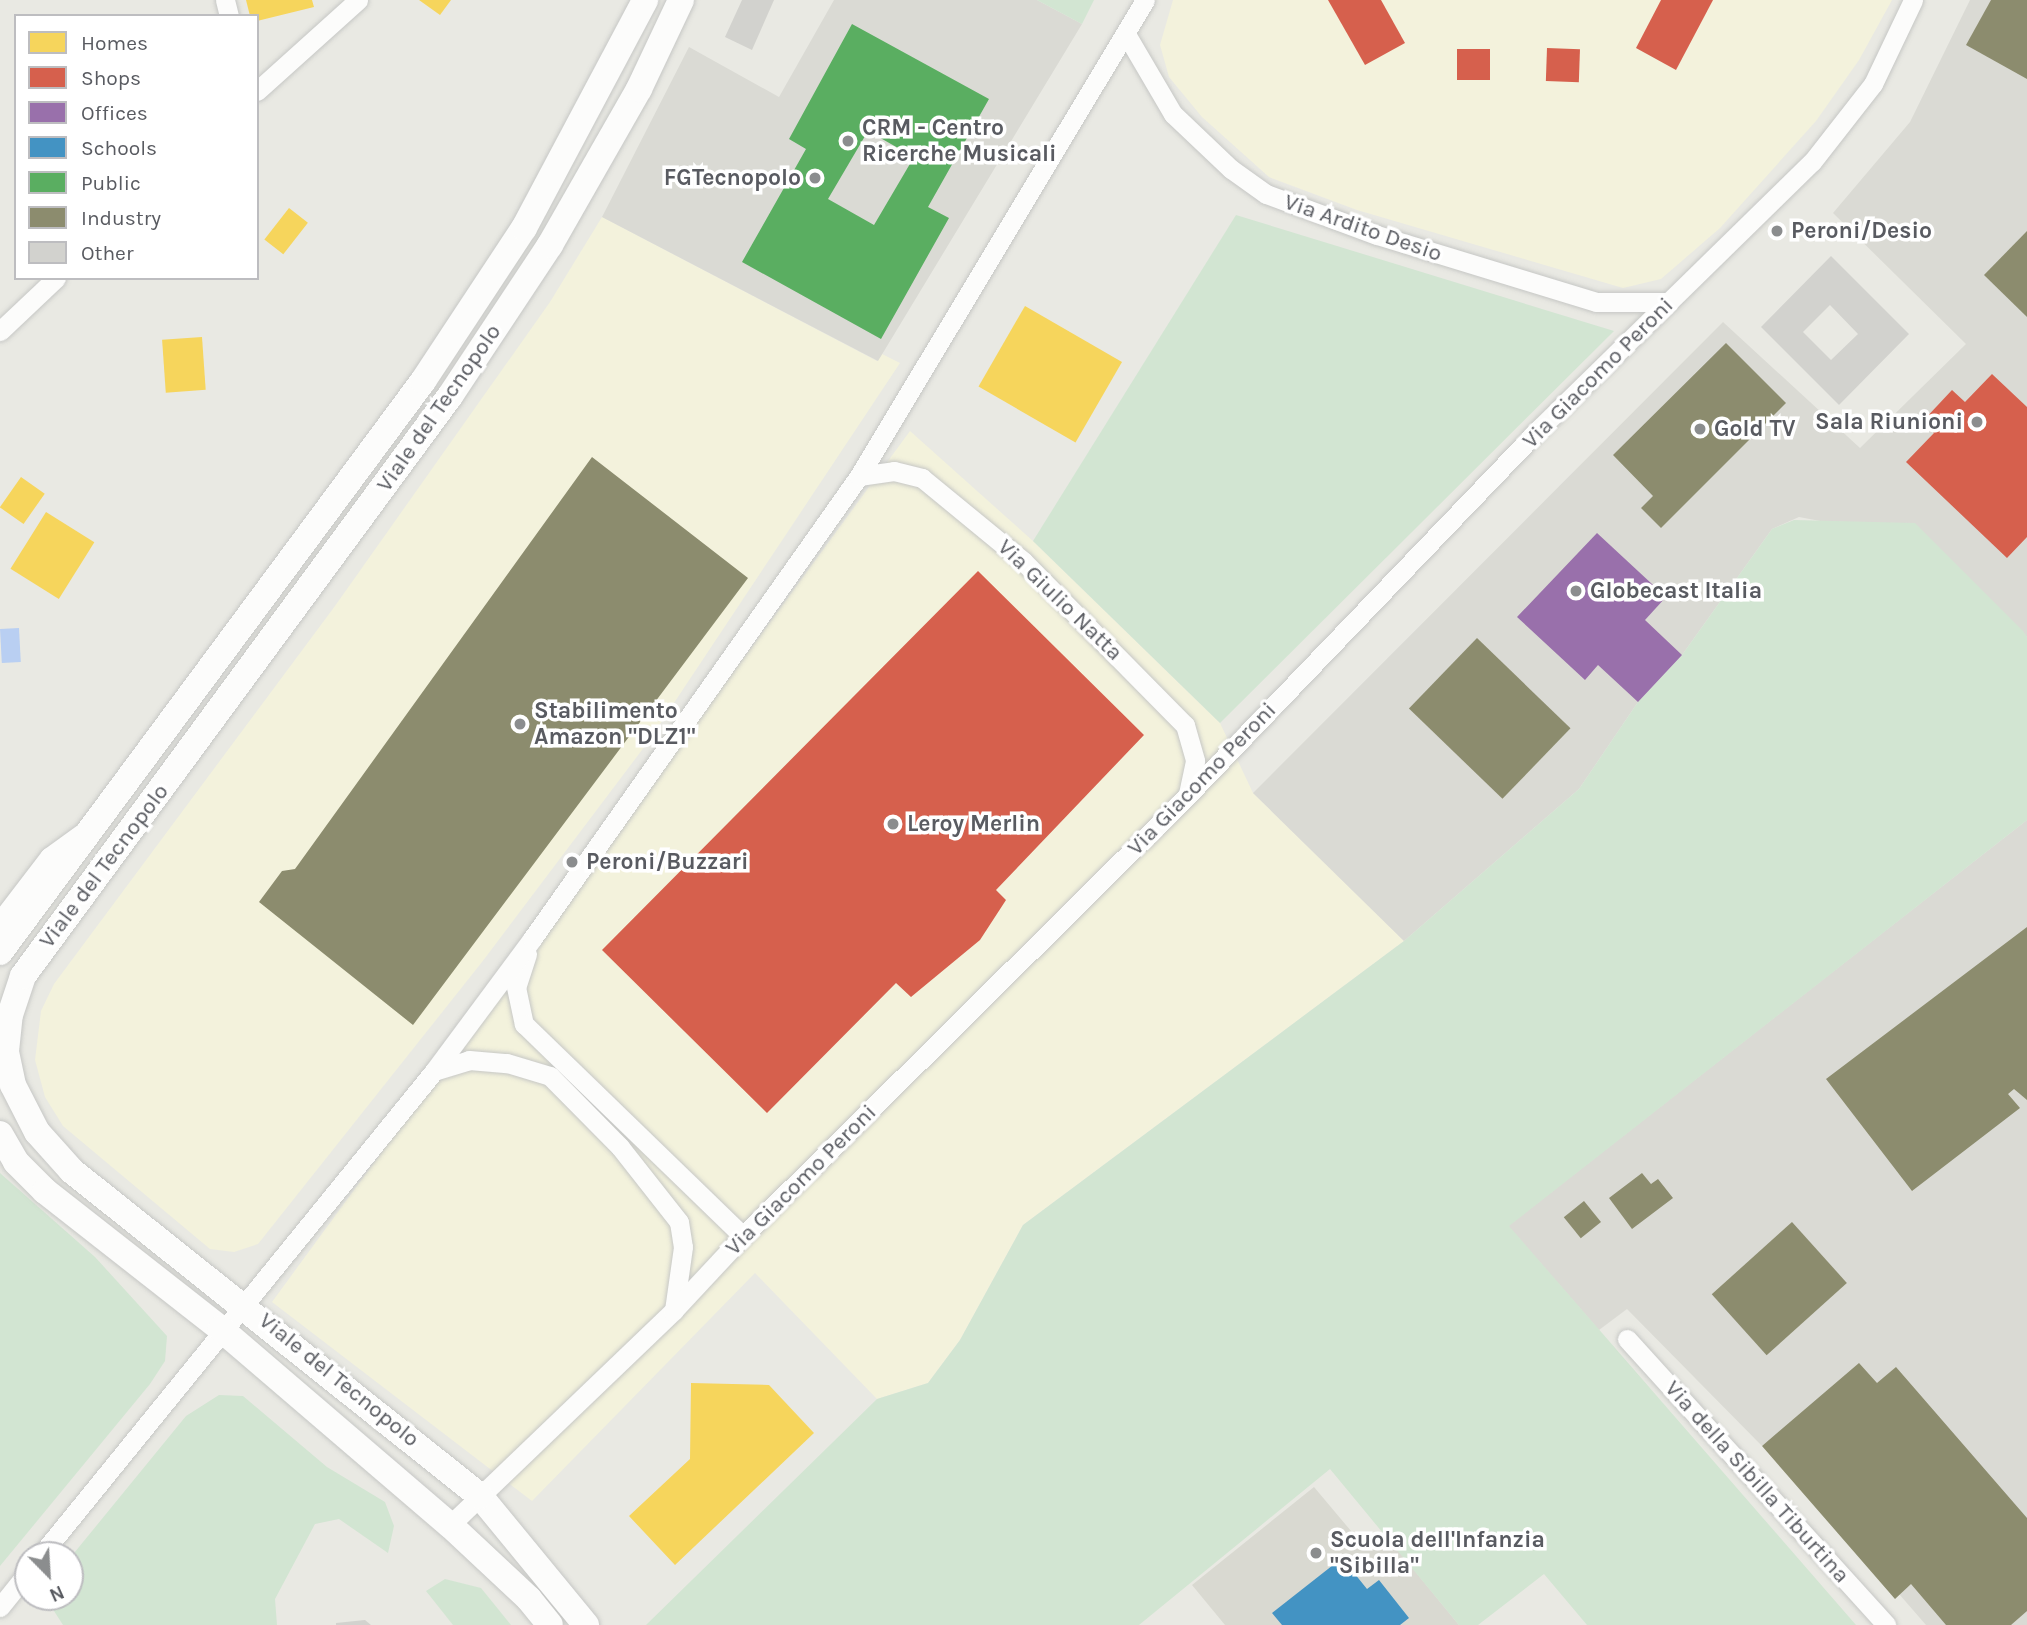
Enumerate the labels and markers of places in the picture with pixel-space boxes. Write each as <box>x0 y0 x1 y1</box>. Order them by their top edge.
place label: CRM - Centro Ricerche Musicali <box>862 114 1057 168</box>
marker: CRM - Centro Ricerche Musicali <box>840 133 856 149</box>
place label: FGTecnopolo <box>664 164 801 192</box>
marker: FGTecnopolo <box>807 170 823 186</box>
place label: Peroni/Desio <box>1791 217 1932 245</box>
marker: Peroni/Desio <box>1769 223 1785 239</box>
place label: Sala Riunioni <box>1815 408 1963 436</box>
marker: Sala Riunioni <box>1969 414 1985 430</box>
place label: Gold TV <box>1714 415 1796 443</box>
marker: Gold TV <box>1692 421 1708 437</box>
place label: Globecast Italia <box>1590 577 1762 605</box>
marker: Globecast Italia <box>1568 583 1584 599</box>
place label: Stabilimento Amazon "DLZ1" <box>534 697 696 751</box>
marker: Stabilimento Amazon "DLZ1" <box>512 716 528 732</box>
place label: Leroy Merlin <box>907 810 1040 838</box>
marker: Leroy Merlin <box>885 816 901 832</box>
place label: Peroni/Buzzari <box>586 848 748 876</box>
marker: Peroni/Buzzari <box>564 854 580 870</box>
place label: Scuola dell'Infanzia "Sibilla" <box>1330 1526 1545 1580</box>
marker: Scuola dell'Infanzia "Sibilla" <box>1308 1545 1324 1561</box>

